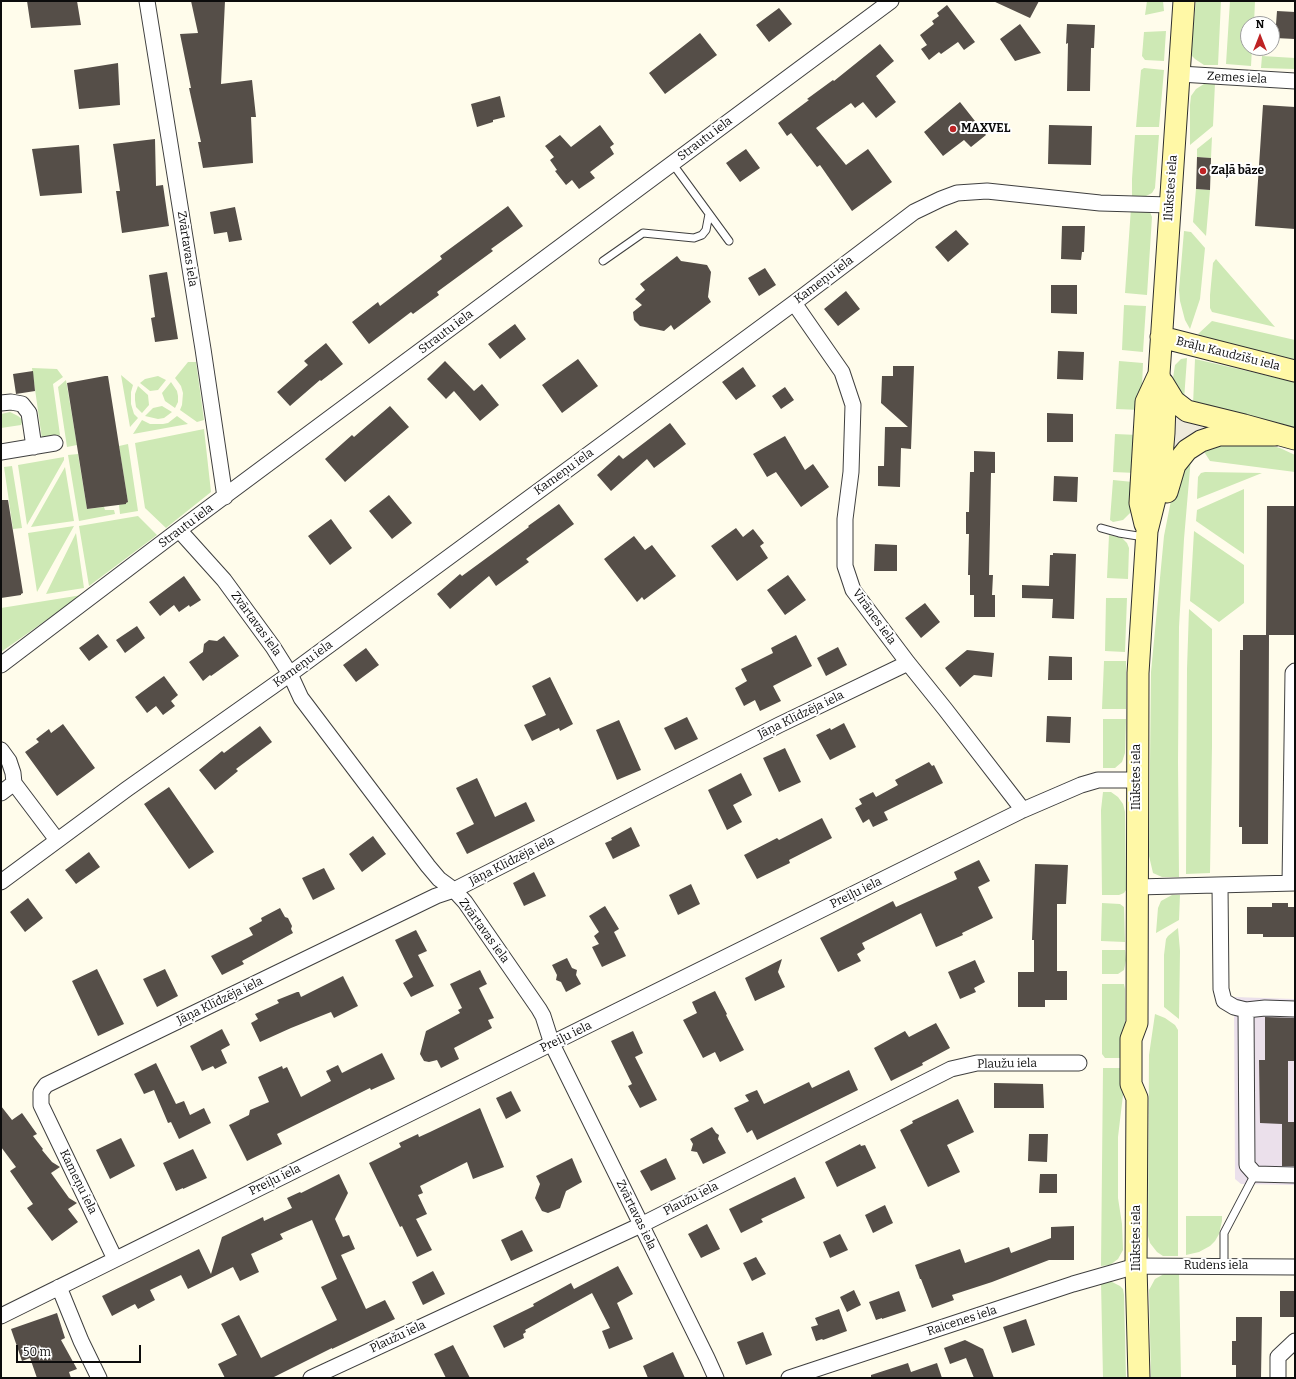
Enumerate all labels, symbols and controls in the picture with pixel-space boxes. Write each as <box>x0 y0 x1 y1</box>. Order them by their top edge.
north arrow <box>1240 16 1280 56</box>
text: N <box>1256 18 1264 31</box>
street label: Zemes iela <box>1207 69 1267 87</box>
street label: Strautu iela <box>675 114 735 164</box>
place label: MAXVEL <box>961 122 1010 136</box>
marker: MAXVEL <box>948 124 958 134</box>
street label: Ilūkstes iela <box>1162 154 1180 222</box>
place label: Zaļā bāze <box>1211 164 1264 178</box>
marker: Zaļā bāze <box>1198 166 1208 176</box>
street label: Zvārtavas iela <box>174 210 200 288</box>
street label: Kameņu iela <box>792 253 856 307</box>
street label: Strautu iela <box>416 307 476 357</box>
street label: Brāļu Kaudzīšu iela <box>1175 334 1281 374</box>
street label: Kameņu iela <box>531 446 597 498</box>
street label: Strautu iela <box>156 501 216 551</box>
street label: Virānes iela <box>849 586 899 648</box>
street label: Zvārtavas iela <box>228 589 284 659</box>
street label: Kameņu iela <box>270 638 336 690</box>
street label: Jāņa Klīdzēja iela <box>756 688 846 742</box>
street label: Ilūkstes iela <box>1130 744 1144 810</box>
street label: Jāņa Klīdzēja iela <box>467 833 557 889</box>
street label: Preiļu iela <box>828 874 884 912</box>
street label: Zvārtavas iela <box>456 896 512 966</box>
street label: Jāņa Klīdzēja iela <box>175 974 265 1028</box>
street label: Preiļu iela <box>538 1018 594 1056</box>
street label: Plaužu iela <box>977 1056 1037 1072</box>
street label: Kameņu iela <box>56 1147 100 1217</box>
street label: Preiļu iela <box>247 1161 303 1199</box>
street label: Zvārtavas iela <box>613 1178 659 1252</box>
street label: Plaužu iela <box>661 1179 721 1219</box>
street label: Ilūkstes iela <box>1130 1205 1144 1271</box>
street label: Rudens iela <box>1184 1259 1248 1273</box>
street label: Raicenes iela <box>925 1303 999 1339</box>
street label: Plaužu iela <box>368 1318 428 1356</box>
scale bar <box>18 1337 143 1363</box>
text: 50 m <box>23 1345 51 1359</box>

